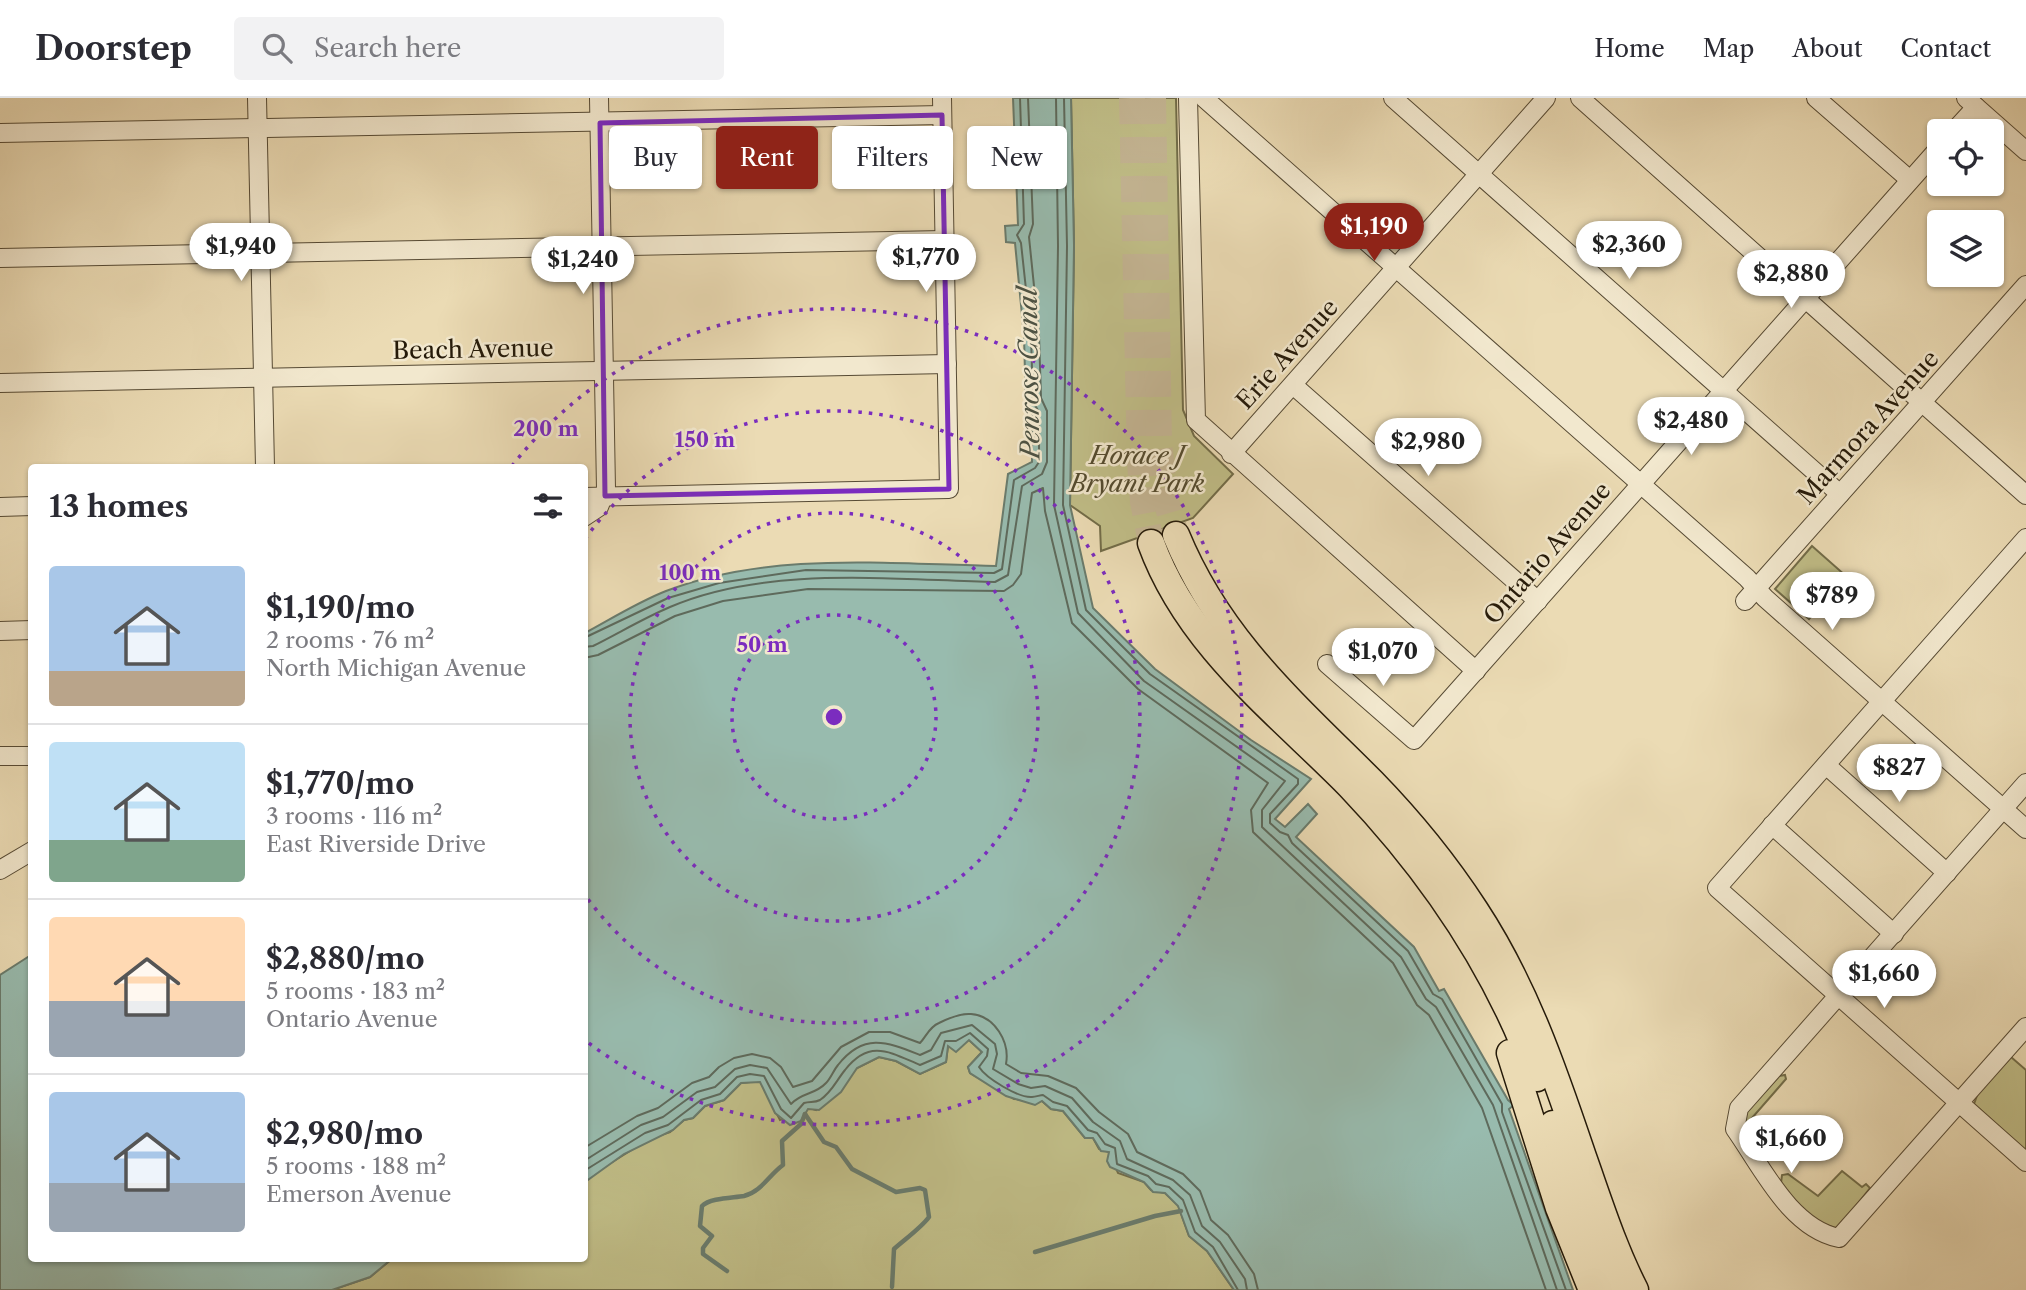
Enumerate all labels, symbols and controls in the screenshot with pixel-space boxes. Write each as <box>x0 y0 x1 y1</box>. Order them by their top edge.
search box <box>234 17 724 80</box>
text: Doorstep <box>35 28 192 69</box>
icon: search <box>258 29 296 67</box>
text: Search here <box>314 32 461 64</box>
text: Home <box>1594 34 1665 63</box>
text: Map <box>1703 34 1754 63</box>
text: About <box>1792 34 1863 63</box>
text: Contact <box>1901 34 1991 63</box>
map controls <box>1927 119 2004 287</box>
button: locate <box>1927 119 2004 196</box>
chip: Buy <box>609 126 702 189</box>
chip: Rent <box>716 126 818 189</box>
chip: Filters <box>832 126 953 189</box>
chip: New <box>967 126 1067 189</box>
pin: $1,190 <box>1317 204 1431 263</box>
button: layers <box>1927 210 2004 287</box>
text: $1,190 <box>1340 212 1408 240</box>
pin: $2,360 <box>1572 222 1686 281</box>
pin: $1,940 <box>184 223 298 283</box>
text: $2,360 <box>1592 230 1666 258</box>
text: $1,940 <box>206 232 276 260</box>
pin: $1,770 <box>869 234 983 294</box>
pin: $1,240 <box>526 236 640 296</box>
text: $1,770 <box>892 243 960 271</box>
text: $1,240 <box>547 245 619 273</box>
pin: $2,880 <box>1734 250 1848 310</box>
text: $2,880 <box>1753 259 1829 287</box>
water label: Penrose Canal <box>1011 284 1047 461</box>
street label: Erie Avenue <box>1230 293 1344 415</box>
street label: Beach Avenue <box>392 333 554 365</box>
street label: Marmora Avenue <box>1791 344 1945 510</box>
pin: $2,480 <box>1634 398 1748 457</box>
text: $2,480 <box>1653 406 1729 434</box>
text: 200 m <box>513 416 579 441</box>
pin: $2,980 <box>1371 418 1485 478</box>
text: 150 m <box>675 427 735 452</box>
text: $2,980 <box>1391 427 1465 455</box>
park label: Horace J Bryant Park <box>1068 441 1205 498</box>
street label: Ontario Avenue <box>1477 476 1617 630</box>
icon: filters <box>529 487 567 525</box>
text: 13 homes <box>49 488 188 525</box>
text: 100 m <box>659 560 721 585</box>
pin: $789 <box>1791 573 1873 632</box>
text: $789 <box>1806 581 1858 609</box>
text: $1,190/mo <box>266 589 415 626</box>
icon: home <box>105 594 189 678</box>
text: 2 rooms · 76 m² <box>266 626 434 654</box>
pin: $1,070 <box>1326 628 1440 688</box>
text: 50 m <box>736 632 788 657</box>
text: $1,070 <box>1348 637 1418 665</box>
text: North Michigan Avenue <box>266 654 526 682</box>
centre of rings <box>822 705 846 729</box>
pin: $827 <box>1858 744 1940 804</box>
text: $827 <box>1873 753 1925 781</box>
text: $1,770/mo <box>266 765 414 802</box>
icon: home <box>105 770 189 854</box>
text: 3 rooms · 116 m² <box>266 802 442 830</box>
text: East Riverside Drive <box>266 830 486 858</box>
text: $2,880/mo <box>266 940 424 977</box>
icon: home <box>105 945 189 1029</box>
pin: $1,660 <box>1827 950 1941 1010</box>
text: $1,660 <box>1848 959 1920 987</box>
text: 5 rooms · 183 m² <box>266 977 445 1005</box>
text: Ontario Avenue <box>266 1005 438 1033</box>
text: $2,980/mo <box>266 1115 423 1152</box>
pin: $1,660 <box>1734 1116 1848 1175</box>
icon: home <box>105 1120 189 1204</box>
text: $1,660 <box>1755 1124 1827 1152</box>
text: 5 rooms · 188 m² <box>266 1152 446 1180</box>
text: Emerson Avenue <box>266 1180 451 1208</box>

